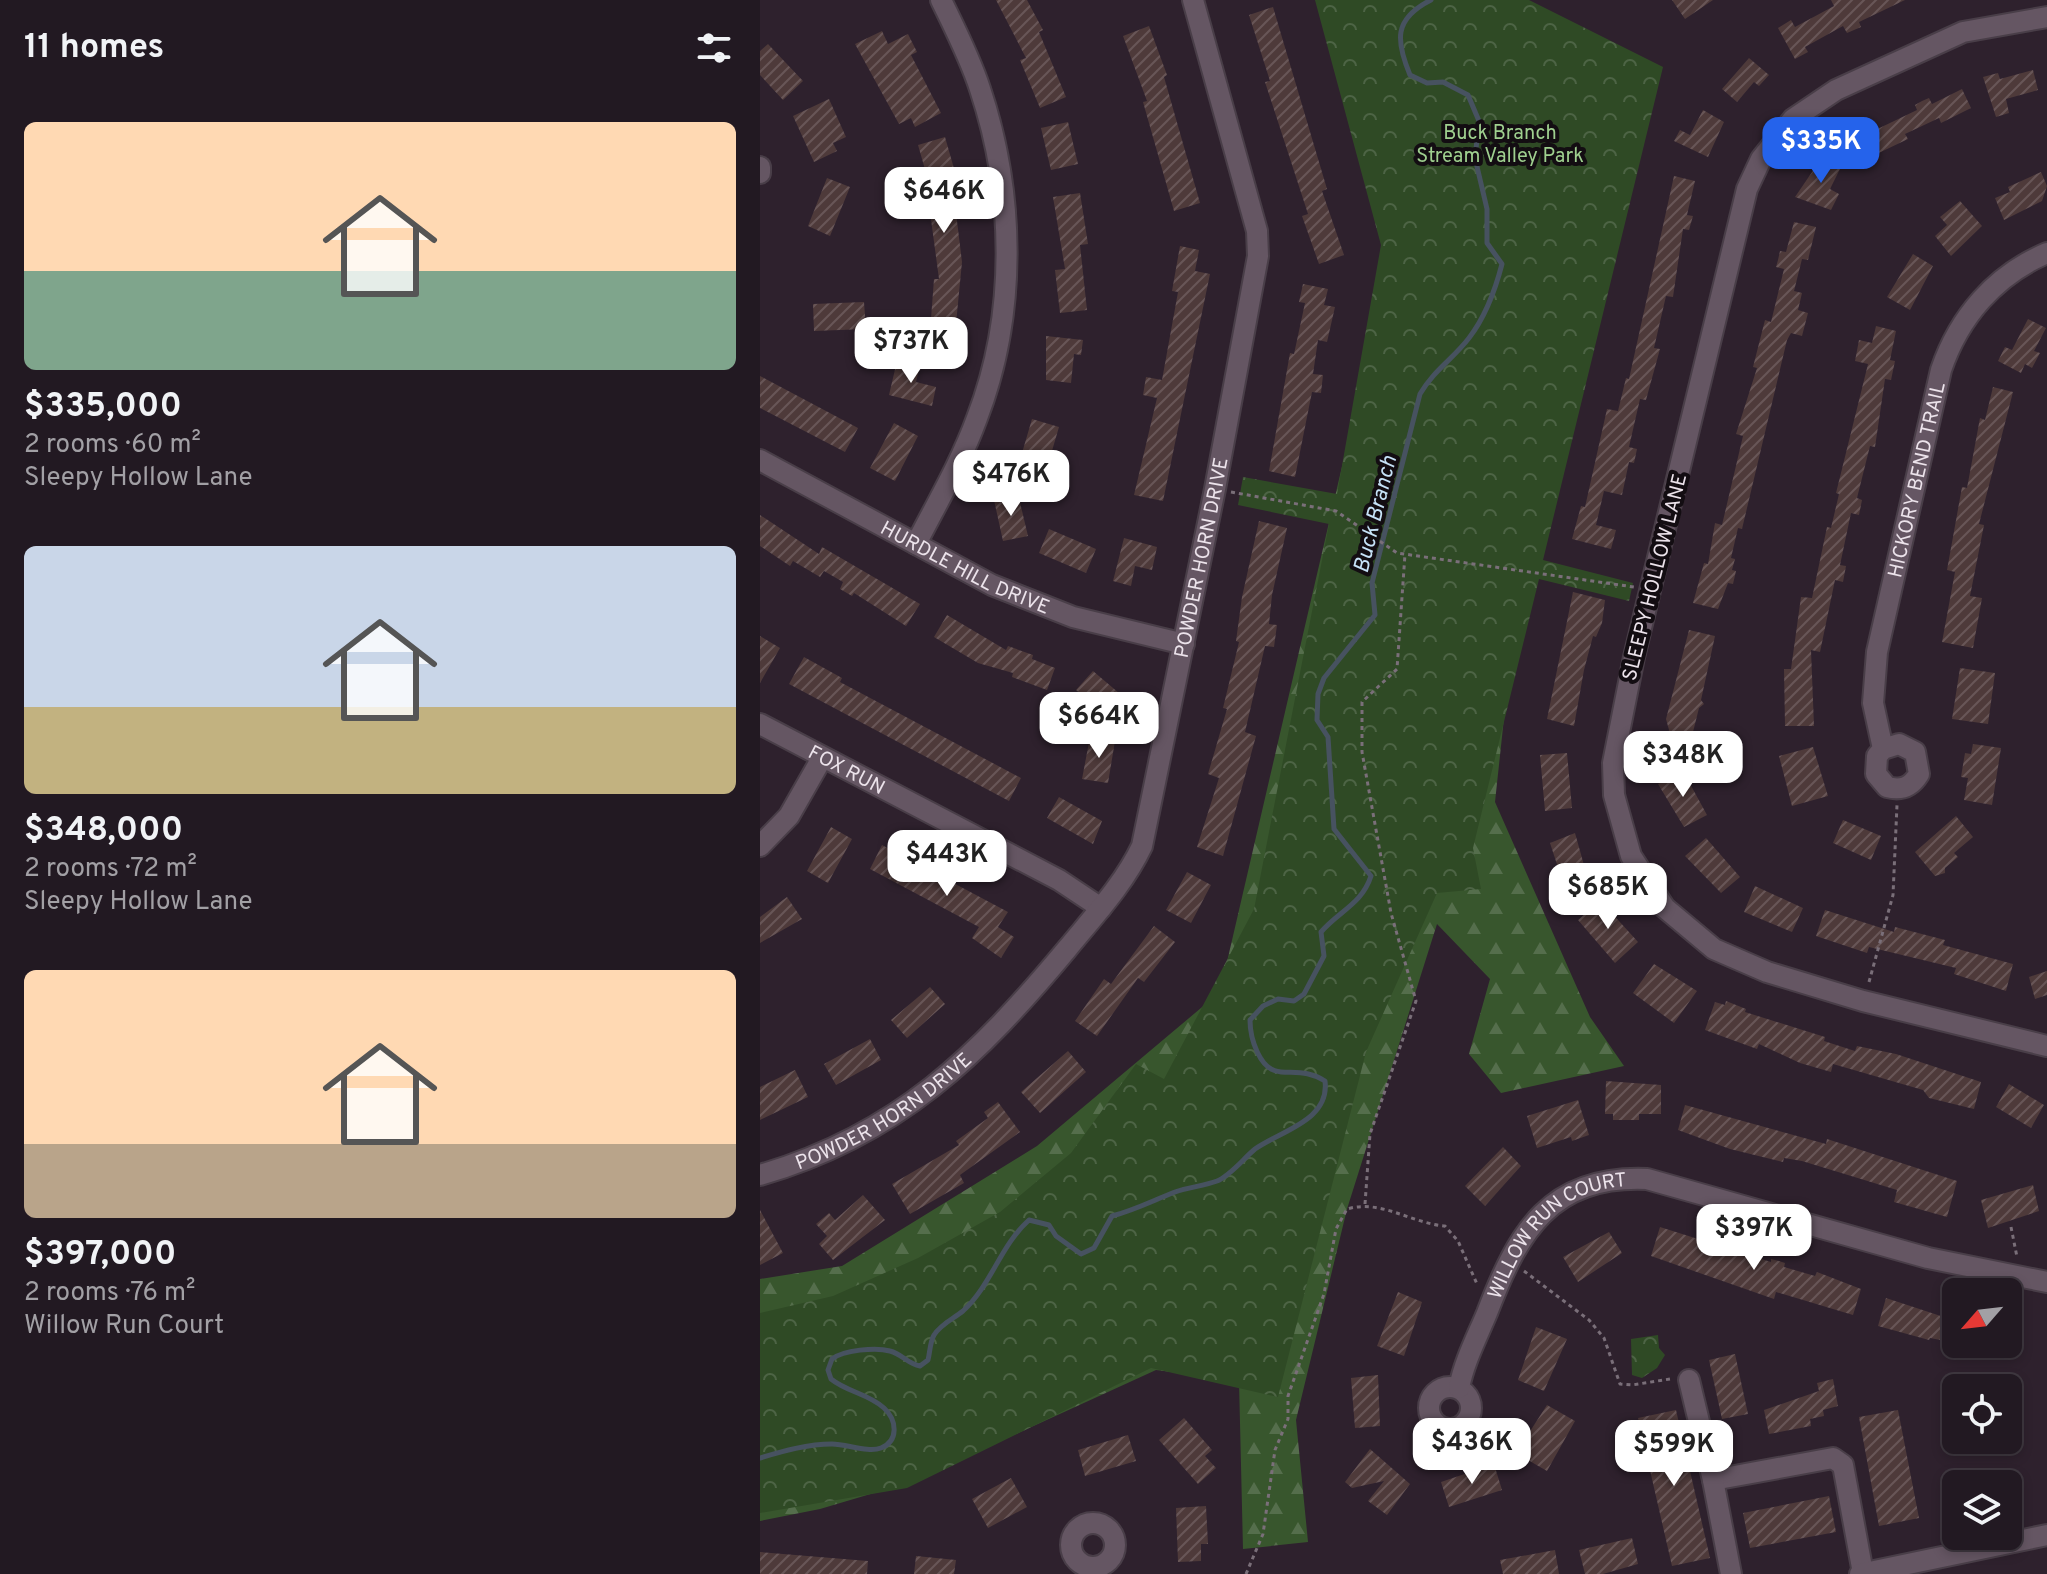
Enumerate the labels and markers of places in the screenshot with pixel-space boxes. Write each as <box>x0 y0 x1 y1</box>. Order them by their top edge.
pin: $335K <box>1765 117 1877 185</box>
pin: $646K <box>888 167 1000 235</box>
pin: $737K <box>855 317 967 385</box>
pin: $476K <box>955 450 1067 518</box>
pin: $664K <box>1043 692 1155 760</box>
pin: $348K <box>1627 731 1739 799</box>
pin: $443K <box>891 830 1003 898</box>
pin: $685K <box>1552 863 1664 931</box>
pin: $397K <box>1698 1204 1810 1272</box>
pin: $436K <box>1416 1418 1528 1486</box>
pin: $599K <box>1618 1420 1730 1488</box>

